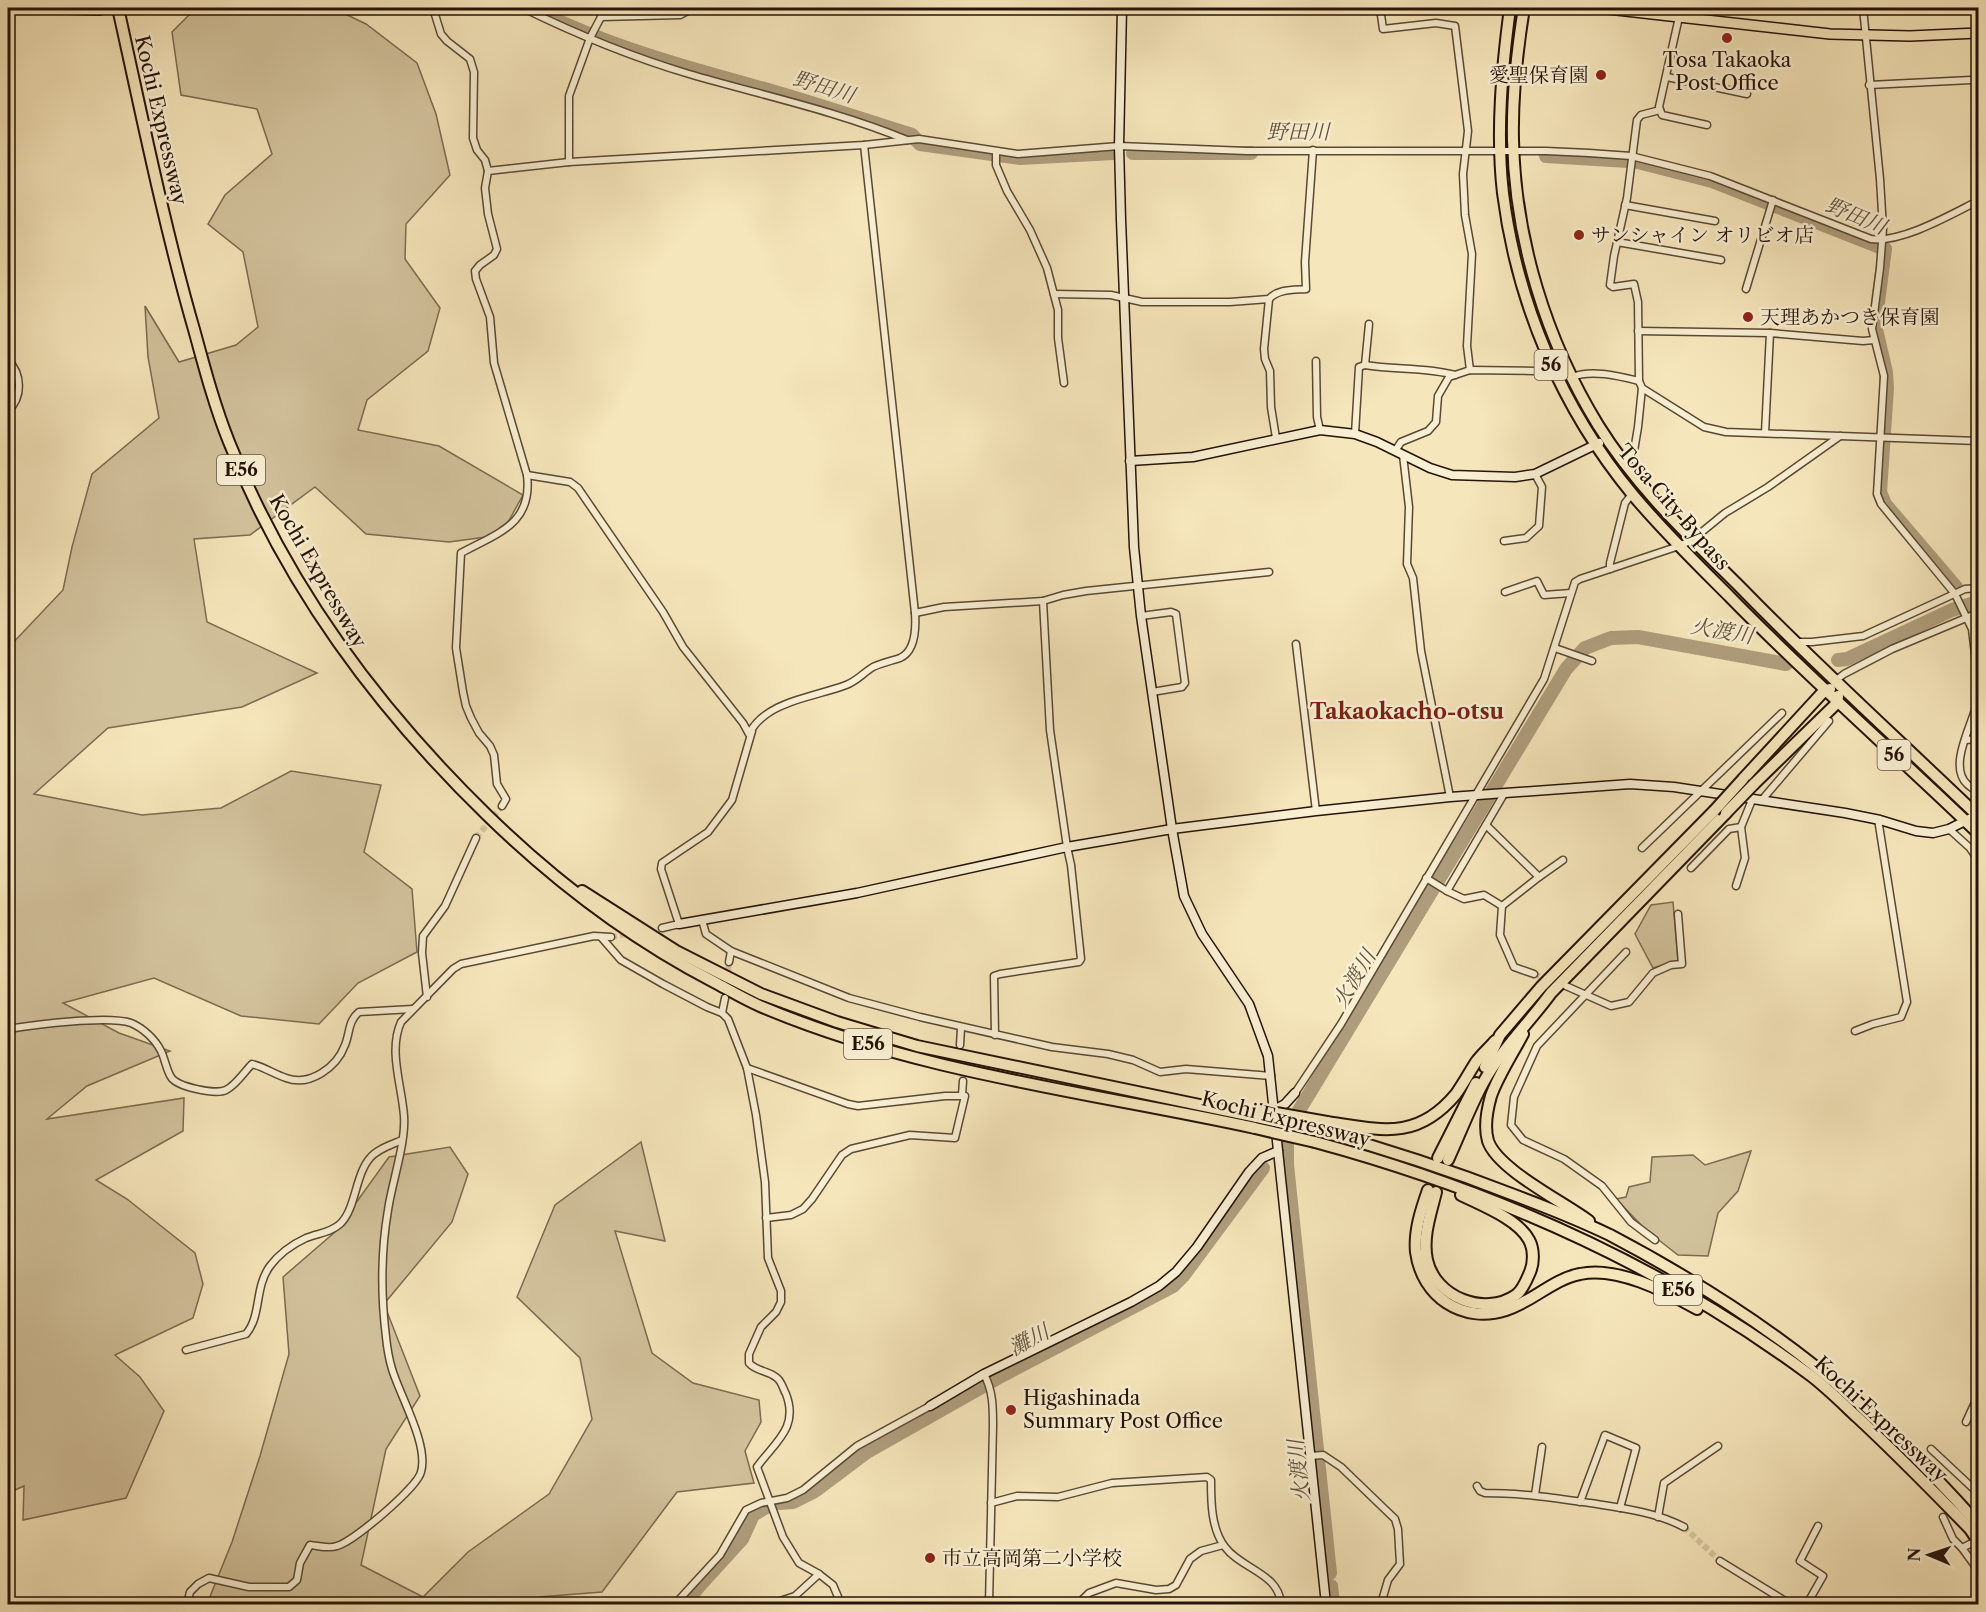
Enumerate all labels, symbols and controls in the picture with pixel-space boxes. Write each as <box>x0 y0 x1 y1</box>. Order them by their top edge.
marker: Tosa Takaoka Post Office <box>1720 31 1734 45</box>
street label: Kochi Expressway <box>130 33 192 208</box>
place label: Tosa Takaoka Post Office <box>1663 48 1792 95</box>
place label: 愛聖保育園 <box>1489 63 1589 87</box>
water label: 野田川 <box>790 65 860 108</box>
marker: 愛聖保育園 <box>1594 68 1608 82</box>
water label: 野田川 <box>1267 119 1331 144</box>
water label: 野田川 <box>1822 192 1892 240</box>
place label: サンシャイン オリビオ店 <box>1591 223 1814 247</box>
marker: サンシャイン オリビオ店 <box>1572 228 1586 242</box>
place label: 天理あかつき保育園 <box>1760 305 1940 329</box>
marker: 天理あかつき保育園 <box>1741 310 1755 324</box>
road number: 56 <box>1534 350 1568 380</box>
street label: Tosa City Bypass <box>1613 439 1735 575</box>
road number: E56 <box>217 455 265 485</box>
street label: Kochi Expressway <box>264 490 372 653</box>
water label: 火渡川 <box>1689 613 1757 649</box>
district label: Takaokacho-otsu <box>1310 698 1505 725</box>
road number: 56 <box>1878 740 1910 770</box>
water label: 火渡川 <box>1327 944 1382 1012</box>
road number: E56 <box>844 1029 892 1059</box>
street label: Kochi Expressway <box>1199 1086 1374 1152</box>
road number: E56 <box>1654 1275 1702 1305</box>
water label: 灘川 <box>1004 1318 1055 1360</box>
street label: Kochi Expressway <box>1809 1351 1953 1487</box>
place label: Higashinada Summary Post Office <box>1023 1386 1223 1433</box>
marker: Higashinada Summary Post Office <box>1004 1403 1018 1417</box>
water label: 火渡川 <box>1283 1436 1314 1504</box>
north arrow <box>1899 1525 1959 1585</box>
place label: 市立高岡第二小学校 <box>942 1546 1122 1570</box>
text: N <box>1904 1547 1924 1562</box>
marker: 市立高岡第二小学校 <box>923 1551 937 1565</box>

